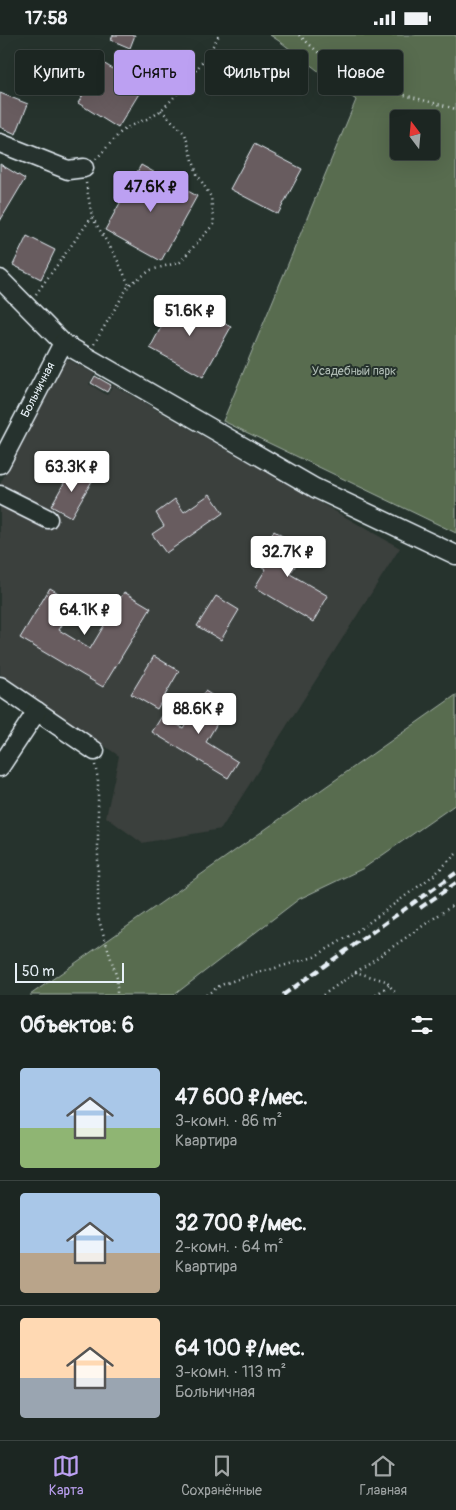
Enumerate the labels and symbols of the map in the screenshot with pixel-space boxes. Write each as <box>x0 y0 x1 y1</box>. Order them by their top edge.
north arrow <box>390 110 440 160</box>
pin: 47.6K ₽ <box>105 171 197 213</box>
pin: 51.6K ₽ <box>144 295 236 337</box>
street label: Больничная <box>18 360 58 420</box>
park label: Усадебный парк <box>312 364 396 379</box>
pin: 63.3K ₽ <box>26 451 118 493</box>
pin: 32.7K ₽ <box>242 535 334 578</box>
pin: 64.1K ₽ <box>39 593 131 636</box>
pin: 88.6K ₽ <box>153 693 245 735</box>
scale bar <box>15 960 124 983</box>

